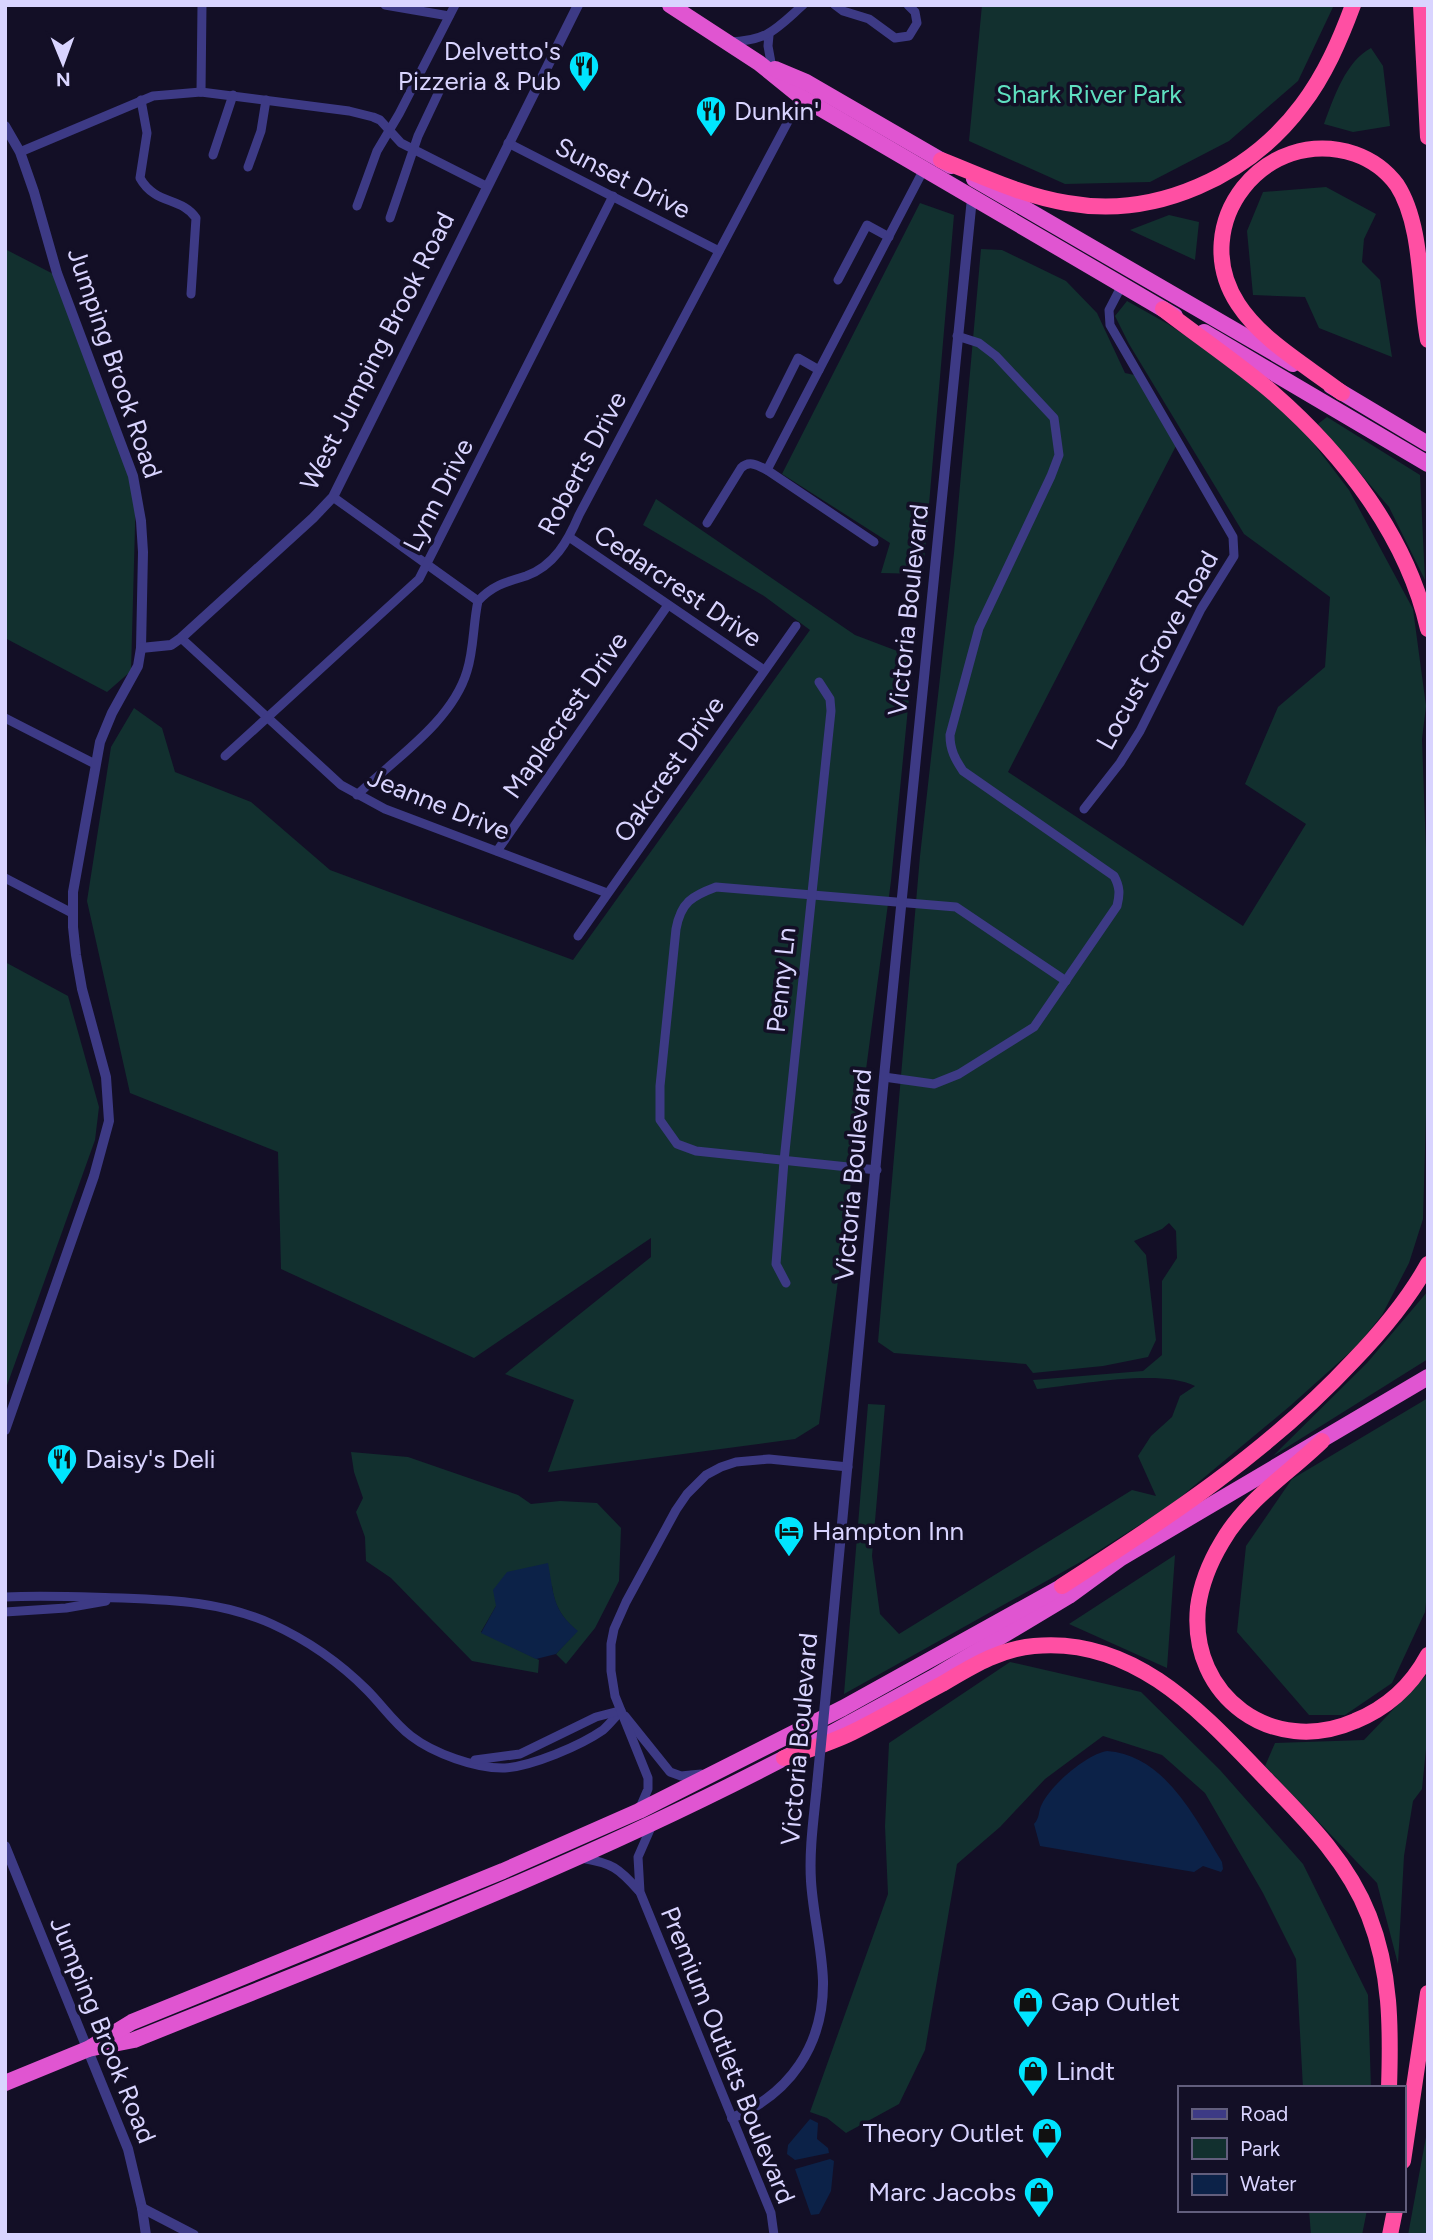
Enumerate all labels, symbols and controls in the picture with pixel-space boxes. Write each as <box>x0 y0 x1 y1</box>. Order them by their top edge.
north arrow <box>28 28 98 98</box>
place label: Delvetto's Pizzeria & Pub <box>398 35 561 97</box>
restaurant icon: Delvetto's Pizzeria & Pub <box>567 49 601 93</box>
text: N <box>56 68 71 91</box>
park label: Shark River Park <box>996 78 1182 110</box>
restaurant icon: Dunkin' <box>694 94 728 138</box>
place label: Dunkin' <box>734 95 819 127</box>
street label: Sunset Drive <box>550 130 696 226</box>
street label: West Jumping Brook Road <box>293 207 461 495</box>
street label: Jumping Brook Road <box>61 244 169 482</box>
street label: Roberts Drive <box>531 386 633 540</box>
street label: Lynn Drive <box>396 433 480 557</box>
street label: Victoria Boulevard <box>881 502 935 718</box>
street label: Cedarcrest Drive <box>588 518 768 654</box>
street label: Locust Grove Road <box>1089 545 1225 755</box>
street label: Maplecrest Drive <box>496 626 634 804</box>
street label: Oakcrest Drive <box>607 690 731 848</box>
street label: Jeanne Drive <box>363 761 515 847</box>
street label: Penny Ln <box>760 926 802 1034</box>
street label: Victoria Boulevard <box>828 1068 878 1282</box>
restaurant icon: Daisy's Deli <box>45 1442 79 1486</box>
place label: Daisy's Deli <box>85 1443 216 1475</box>
hotel icon: Hampton Inn <box>772 1514 806 1558</box>
place label: Hampton Inn <box>812 1515 964 1547</box>
street label: Victoria Boulevard <box>774 1632 824 1846</box>
street label: Premium Outlets Boulevard <box>654 1902 802 2208</box>
street label: Jumping Brook Road <box>43 1912 163 2148</box>
shop icon: Gap Outlet <box>1011 1985 1045 2029</box>
place label: Gap Outlet <box>1051 1986 1180 2018</box>
shop icon: Lindt <box>1016 2054 1050 2098</box>
place label: Lindt <box>1056 2055 1115 2087</box>
legend <box>1178 2086 1405 2212</box>
text: Road <box>1240 2101 1288 2126</box>
shop icon: Theory Outlet <box>1030 2116 1064 2160</box>
place label: Theory Outlet <box>863 2117 1024 2149</box>
text: Park <box>1240 2136 1281 2161</box>
text: Water <box>1240 2171 1296 2196</box>
shop icon: Marc Jacobs <box>1022 2175 1056 2219</box>
place label: Marc Jacobs <box>868 2176 1016 2208</box>

